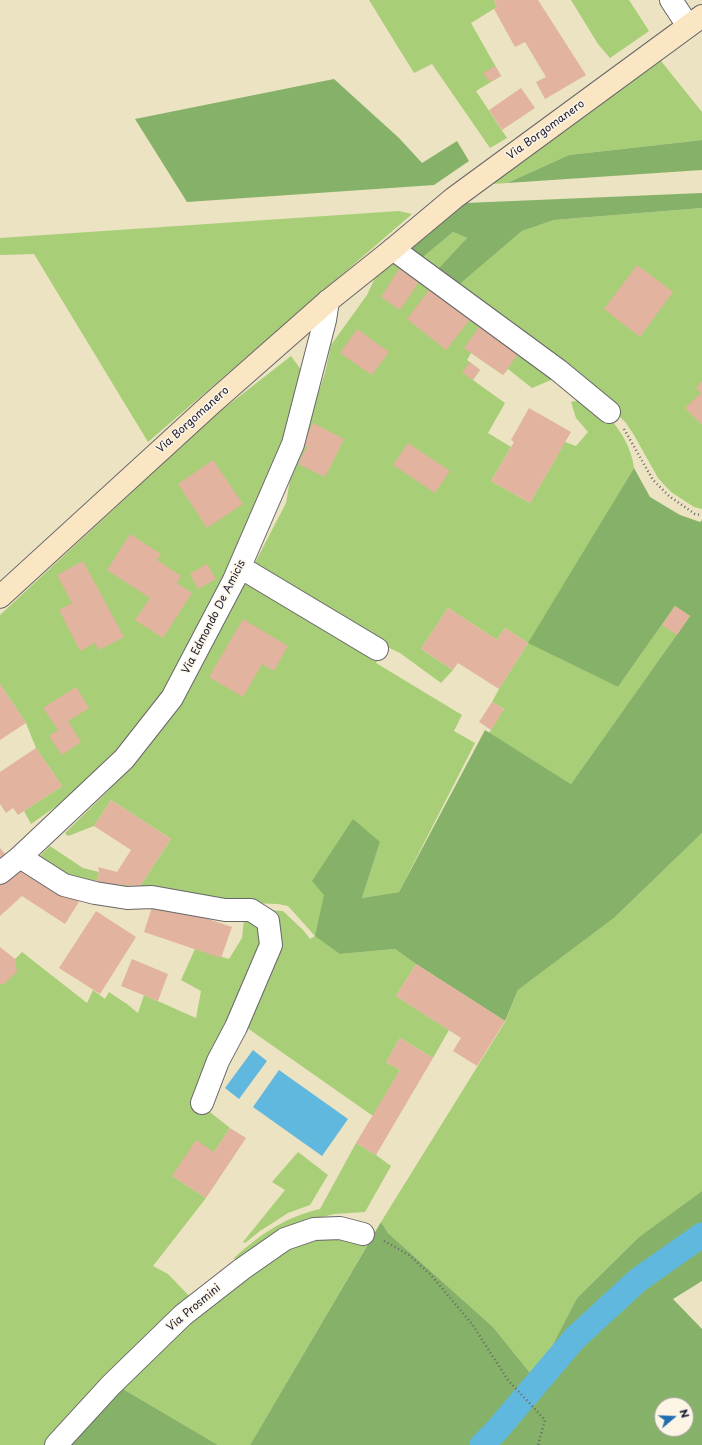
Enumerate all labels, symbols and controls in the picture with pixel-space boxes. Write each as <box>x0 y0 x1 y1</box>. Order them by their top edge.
street label: Via Borgomanero <box>505 97 587 163</box>
street label: Via Borgomanero <box>154 384 232 456</box>
street label: Via Edmondo De Amicis <box>180 558 248 676</box>
street label: Via Prosmini <box>164 1282 224 1334</box>
north arrow <box>654 1397 694 1437</box>
text: N <box>675 1406 694 1420</box>

